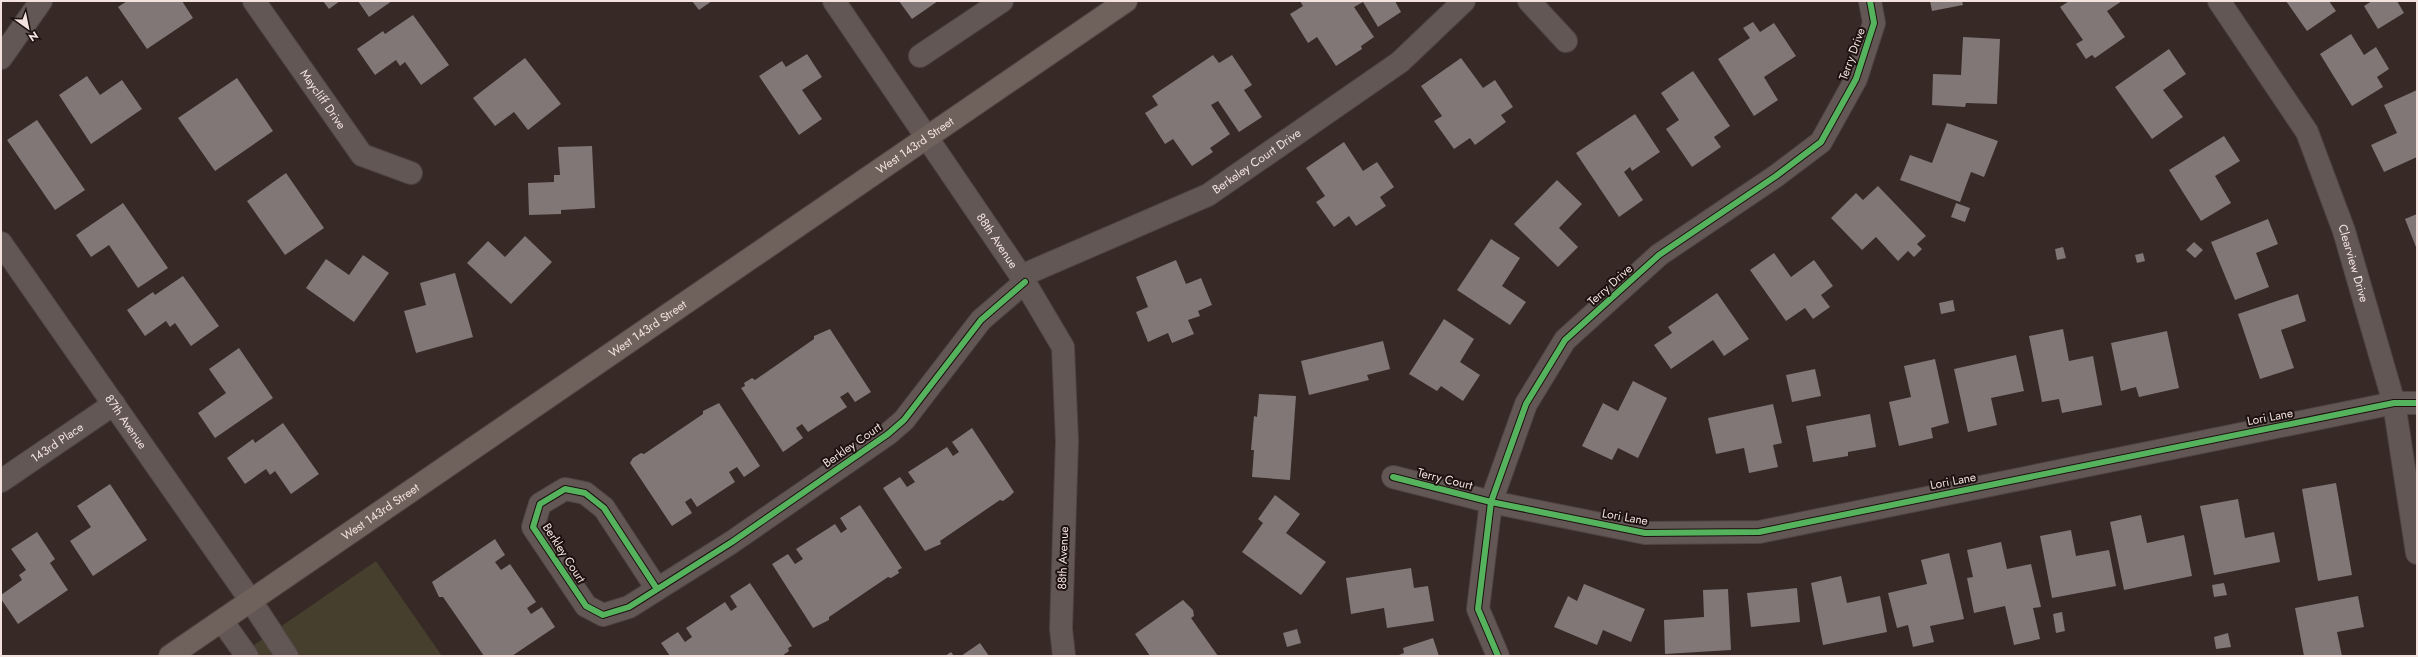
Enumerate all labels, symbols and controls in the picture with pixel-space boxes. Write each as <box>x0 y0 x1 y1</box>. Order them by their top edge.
north arrow <box>8 8 48 48</box>
street label: Terry Drive <box>1834 25 1870 83</box>
text: N <box>25 27 41 45</box>
street label: Maycliff Drive <box>296 66 350 133</box>
street label: West 143rd Street <box>872 113 958 179</box>
street label: Berkeley Court Drive <box>1209 124 1305 198</box>
street label: 88th Avenue <box>972 210 1022 272</box>
street label: Clearview Drive <box>2333 222 2373 304</box>
street label: Terry Drive <box>1584 260 1636 310</box>
street label: West 143rd Street <box>605 296 690 362</box>
street label: 87th Avenue <box>100 391 151 453</box>
street label: Lori Lane <box>2245 404 2295 430</box>
street label: 143rd Place <box>27 418 87 467</box>
street label: Berkley Court <box>819 418 885 472</box>
street label: Terry Court <box>1416 463 1475 495</box>
street label: Lori Lane <box>1928 468 1978 494</box>
street label: West 143rd Street <box>338 479 423 545</box>
street label: Lori Lane <box>1601 504 1649 530</box>
street label: Berkley Court <box>538 520 590 587</box>
street label: 88th Avenue <box>1053 526 1073 590</box>

